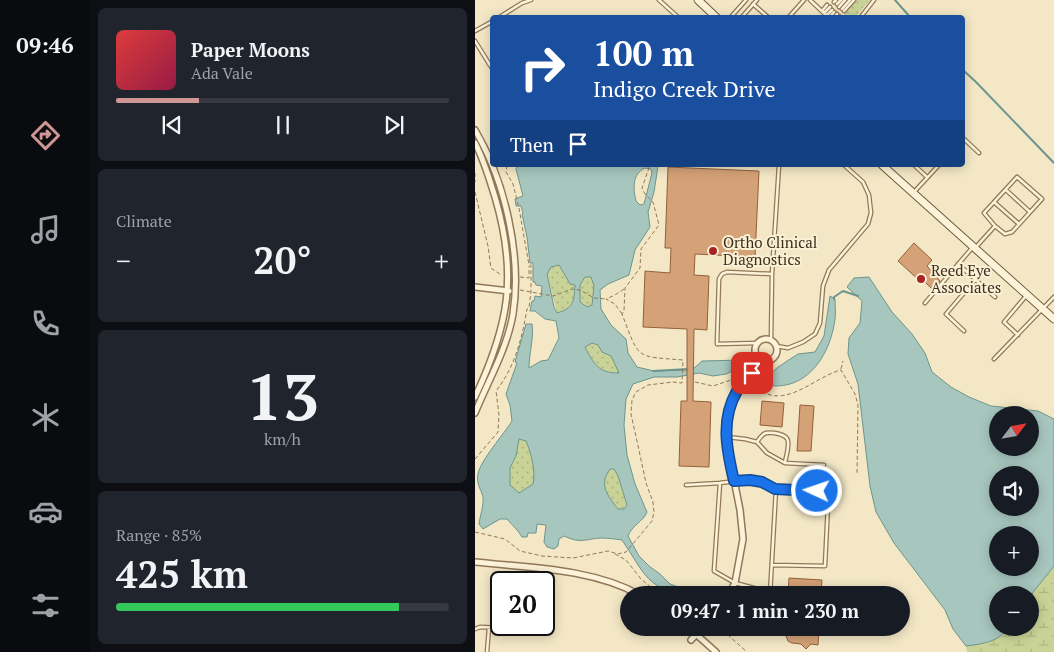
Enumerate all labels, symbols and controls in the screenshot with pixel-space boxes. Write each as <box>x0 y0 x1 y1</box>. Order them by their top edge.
text: 09:46 <box>16 30 74 59</box>
text: 100 m <box>593 30 694 76</box>
icon: right <box>510 35 575 100</box>
text: Paper Moons <box>191 37 310 62</box>
text: Ada Vale <box>191 62 253 84</box>
text: Indigo Creek Drive <box>593 74 776 103</box>
icon: previous <box>158 111 186 139</box>
icon: pause <box>269 111 297 139</box>
icon: next <box>380 111 408 139</box>
icon: directions <box>28 118 63 153</box>
icon: arrive <box>564 130 592 158</box>
text: Then <box>510 132 554 157</box>
text: Climate <box>116 210 172 232</box>
icon: music <box>28 212 63 247</box>
place label: Ortho Clinical Diagnostics <box>723 232 817 269</box>
text: 20° <box>253 235 312 285</box>
text: − <box>116 242 131 279</box>
text: + <box>434 242 449 279</box>
marker: Ortho Clinical Diagnostics <box>707 245 719 257</box>
place label: Reed Eye Associates <box>931 260 1001 297</box>
marker: Reed Eye Associates <box>915 273 927 285</box>
icon: phone <box>28 306 63 341</box>
text: 13 <box>246 352 319 439</box>
pin <box>731 352 773 394</box>
icon: arrive <box>738 359 766 387</box>
icon: climate <box>28 400 63 435</box>
north arrow <box>989 406 1039 456</box>
map controls <box>989 406 1039 636</box>
text: km/h <box>264 428 301 450</box>
position arrow <box>790 464 842 516</box>
button: sound <box>989 466 1039 516</box>
icon: car <box>28 494 63 529</box>
text: Range · 85% <box>116 524 202 546</box>
button: + <box>989 526 1039 576</box>
text: 425 km <box>116 549 248 599</box>
speed limit sign: 20 <box>490 571 555 636</box>
button: − <box>989 586 1039 636</box>
icon: filters <box>28 588 63 623</box>
text: 09:47 · 1 min · 230 m <box>671 598 859 623</box>

